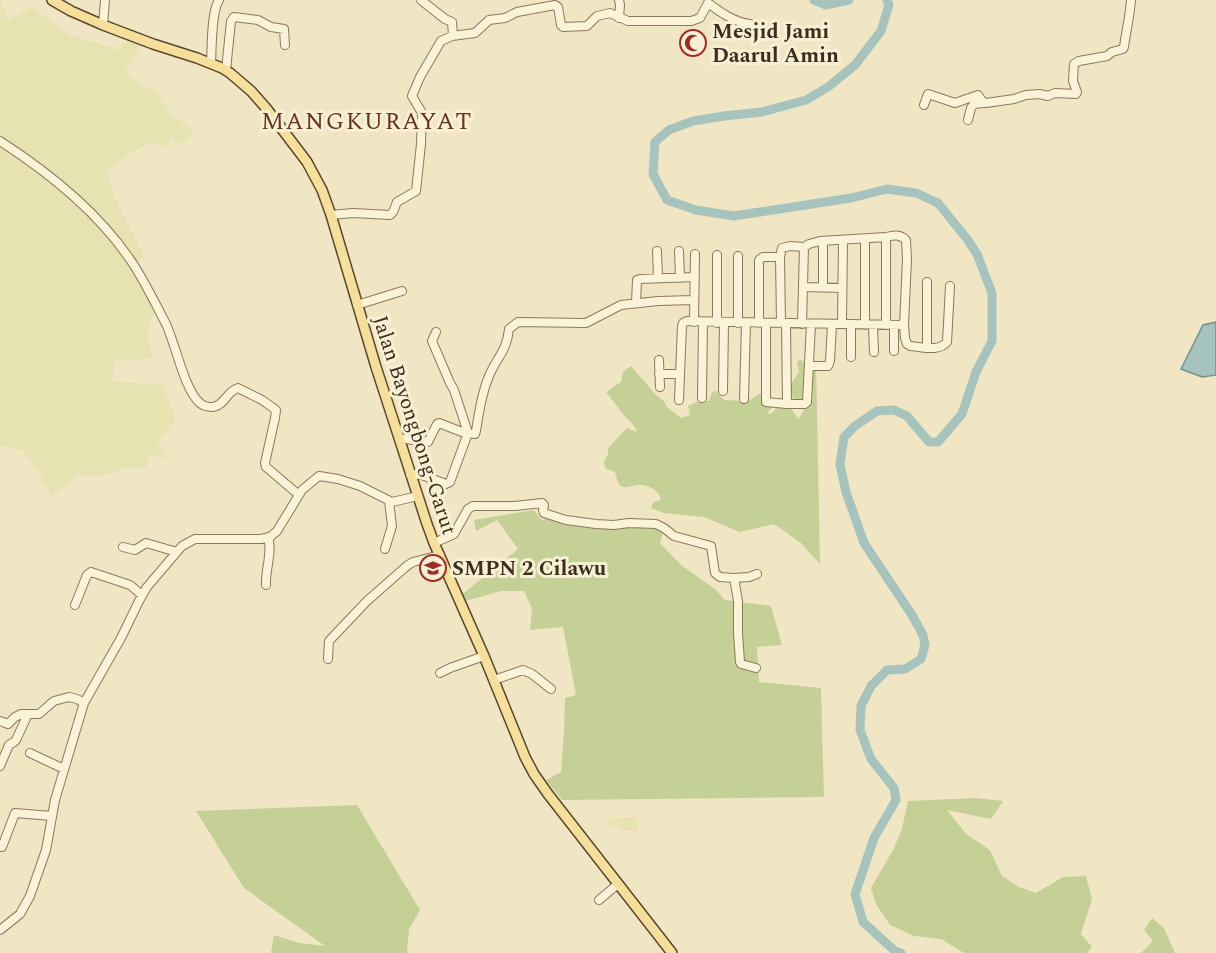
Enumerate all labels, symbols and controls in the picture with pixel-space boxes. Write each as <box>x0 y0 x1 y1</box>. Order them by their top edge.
place label: Mesjid Jami Daarul Amin <box>712 16 839 72</box>
mosque icon: Mesjid Jami Daarul Amin <box>678 28 708 58</box>
district label: MANGKURAYAT <box>261 104 473 140</box>
street label: Jalan Bayongbong-Garut <box>363 311 465 539</box>
school or university icon: SMPN 2 Cilawu <box>418 553 448 583</box>
place label: SMPN 2 Cilawu <box>452 553 607 585</box>

